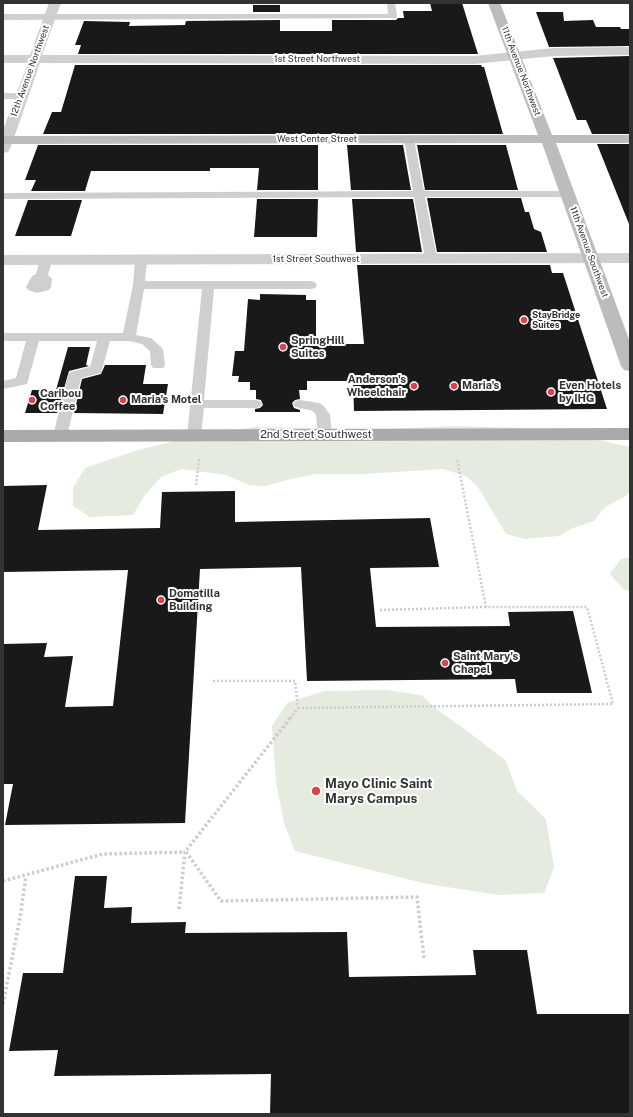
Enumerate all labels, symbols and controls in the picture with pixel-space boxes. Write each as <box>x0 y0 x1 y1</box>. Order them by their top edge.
street label: 12th Avenue Northwest <box>8 24 52 118</box>
street label: 11th Avenue Northwest <box>499 25 543 117</box>
street label: 1st Street Northwest <box>274 54 360 64</box>
street label: West Center Street <box>277 134 357 144</box>
street label: 11th Avenue Southwest <box>567 205 611 299</box>
street label: 1st Street Southwest <box>272 254 360 264</box>
place label: StayBridge Suites <box>532 310 580 331</box>
marker: StayBridge Suites <box>519 315 529 325</box>
place label: SpringHill Suites <box>291 334 345 360</box>
marker: SpringHill Suites <box>278 342 288 352</box>
place label: Anderson's Wheelchair <box>347 373 406 399</box>
place label: Maria's <box>462 379 499 393</box>
place label: Even Hotels by IHG <box>559 379 621 405</box>
marker: Anderson's Wheelchair <box>409 381 419 391</box>
marker: Maria's <box>449 381 459 391</box>
place label: Caribou Coffee <box>40 387 81 413</box>
marker: Even Hotels by IHG <box>546 387 556 397</box>
place label: Maria's Motel <box>131 393 201 407</box>
marker: Caribou Coffee <box>27 395 37 405</box>
marker: Maria's Motel <box>118 395 128 405</box>
street label: 2nd Street Southwest <box>260 428 372 442</box>
place label: Domatilla Building <box>169 587 220 613</box>
marker: Domatilla Building <box>156 595 166 605</box>
place label: Saint Mary's Chapel <box>453 650 518 676</box>
marker: Saint Mary's Chapel <box>440 658 450 668</box>
place label: Mayo Clinic Saint Marys Campus <box>325 776 433 807</box>
marker: Mayo Clinic Saint Marys Campus <box>310 785 322 797</box>

